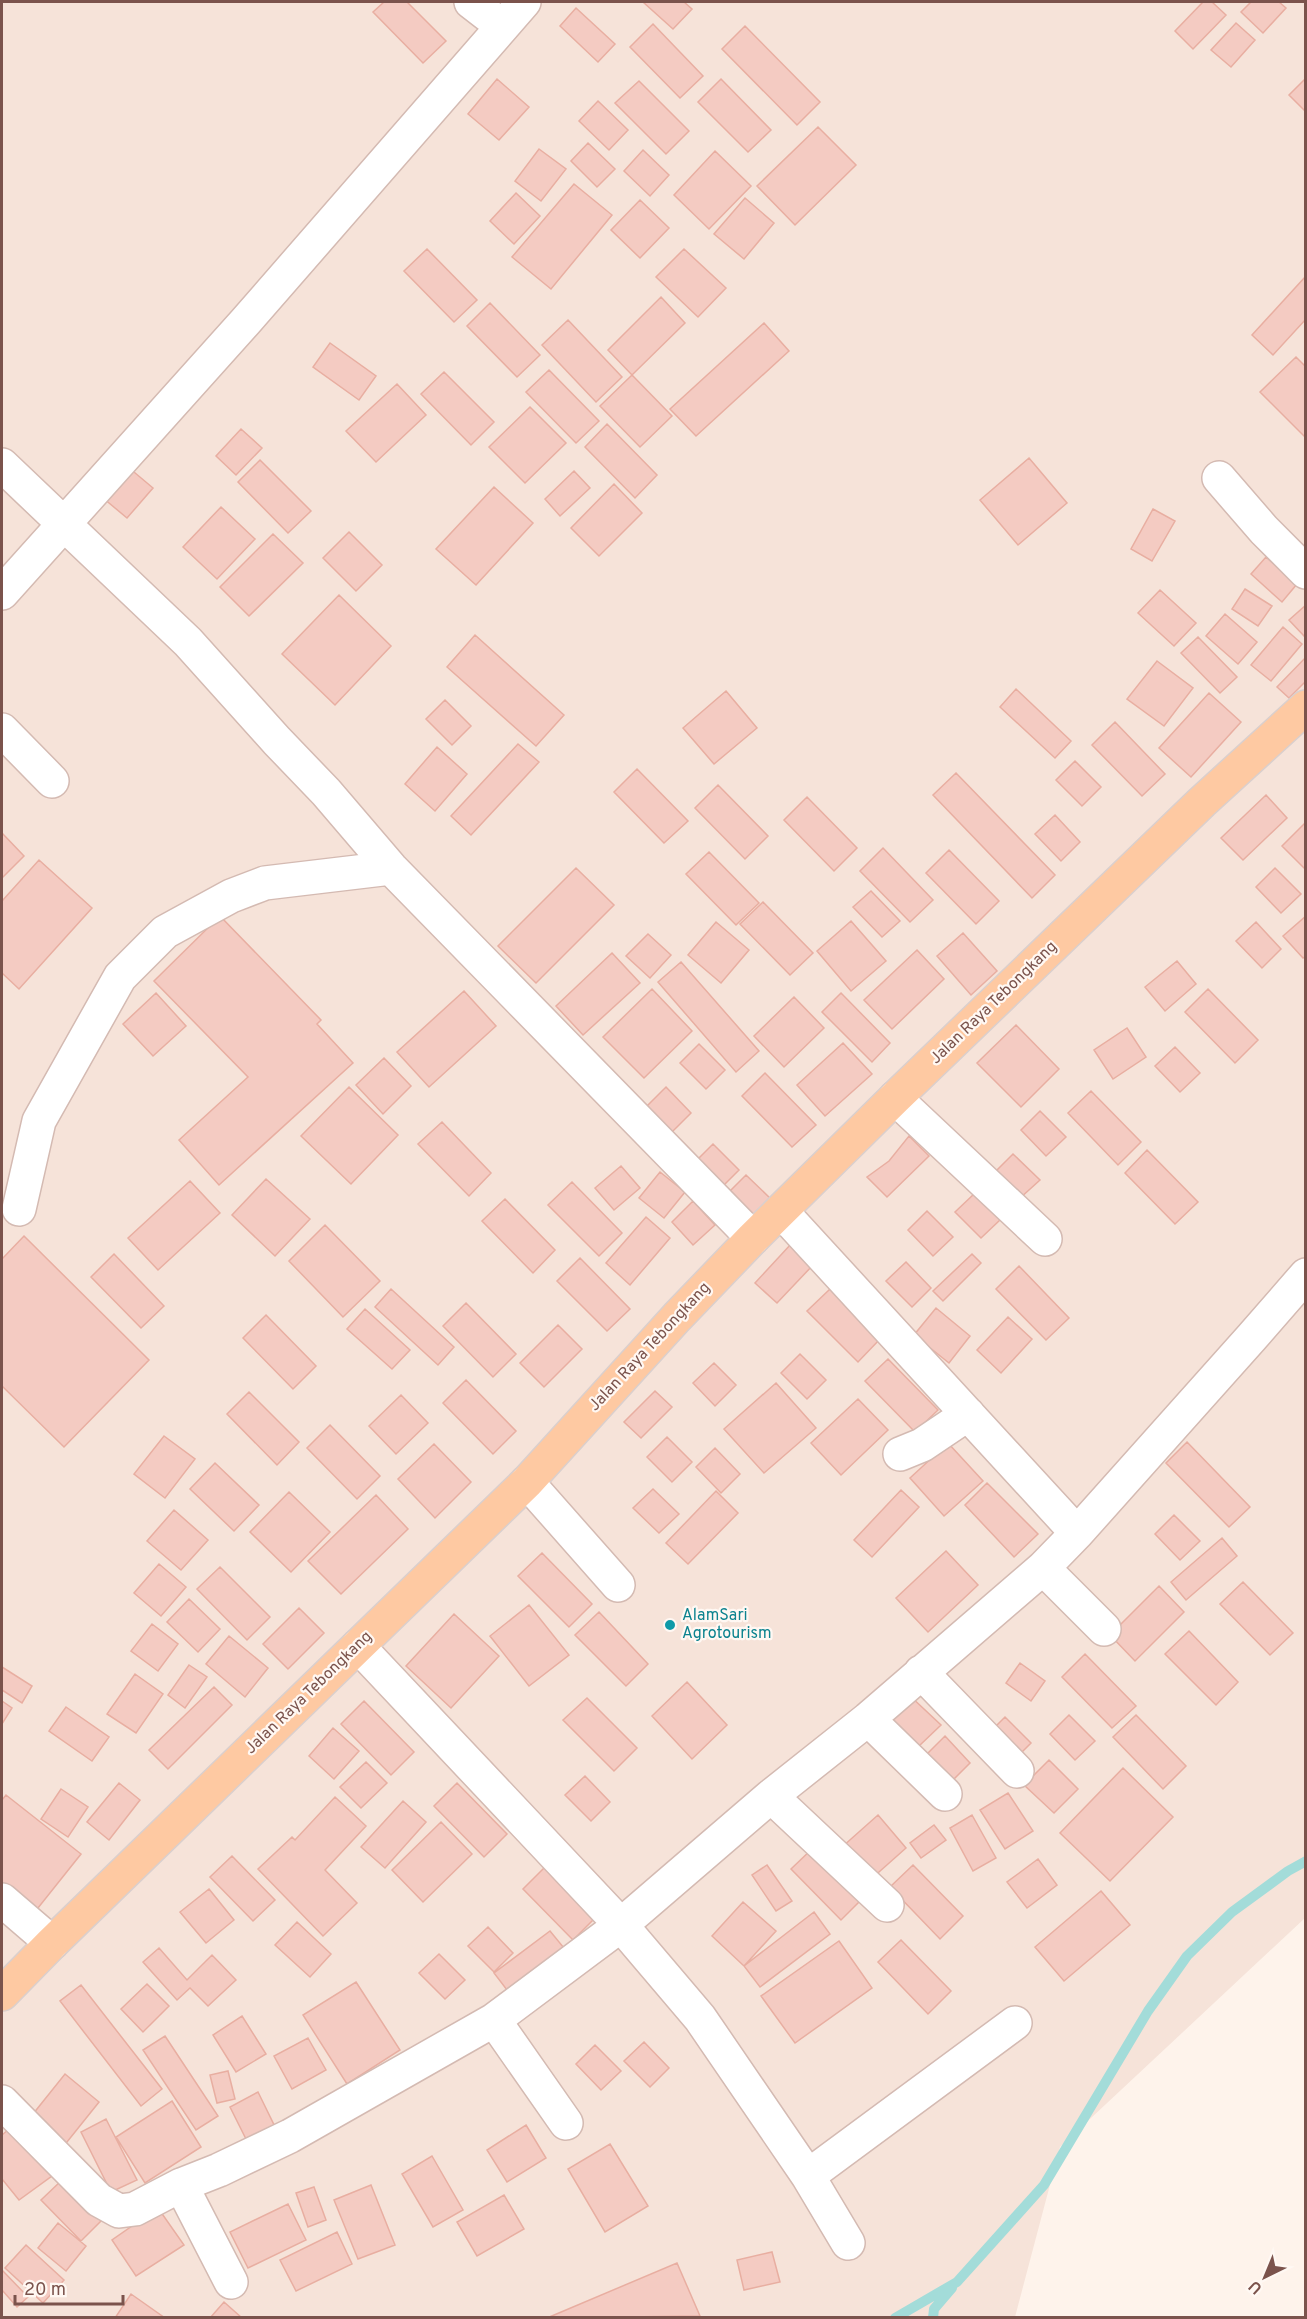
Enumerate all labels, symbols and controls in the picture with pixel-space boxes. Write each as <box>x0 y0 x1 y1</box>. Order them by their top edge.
street label: Jalan Raya Tebongkang <box>926 937 1062 1069</box>
street label: Jalan Raya Tebongkang <box>585 1278 715 1416</box>
place label: AlamSari Agrotourism <box>682 1606 772 1644</box>
marker: AlamSari Agrotourism <box>663 1618 677 1632</box>
street label: Jalan Raya Tebongkang <box>241 1627 377 1759</box>
north arrow <box>1235 2247 1295 2307</box>
scale bar <box>15 2268 123 2306</box>
text: U <box>1245 2275 1267 2298</box>
text: 20 m <box>24 2279 66 2302</box>

